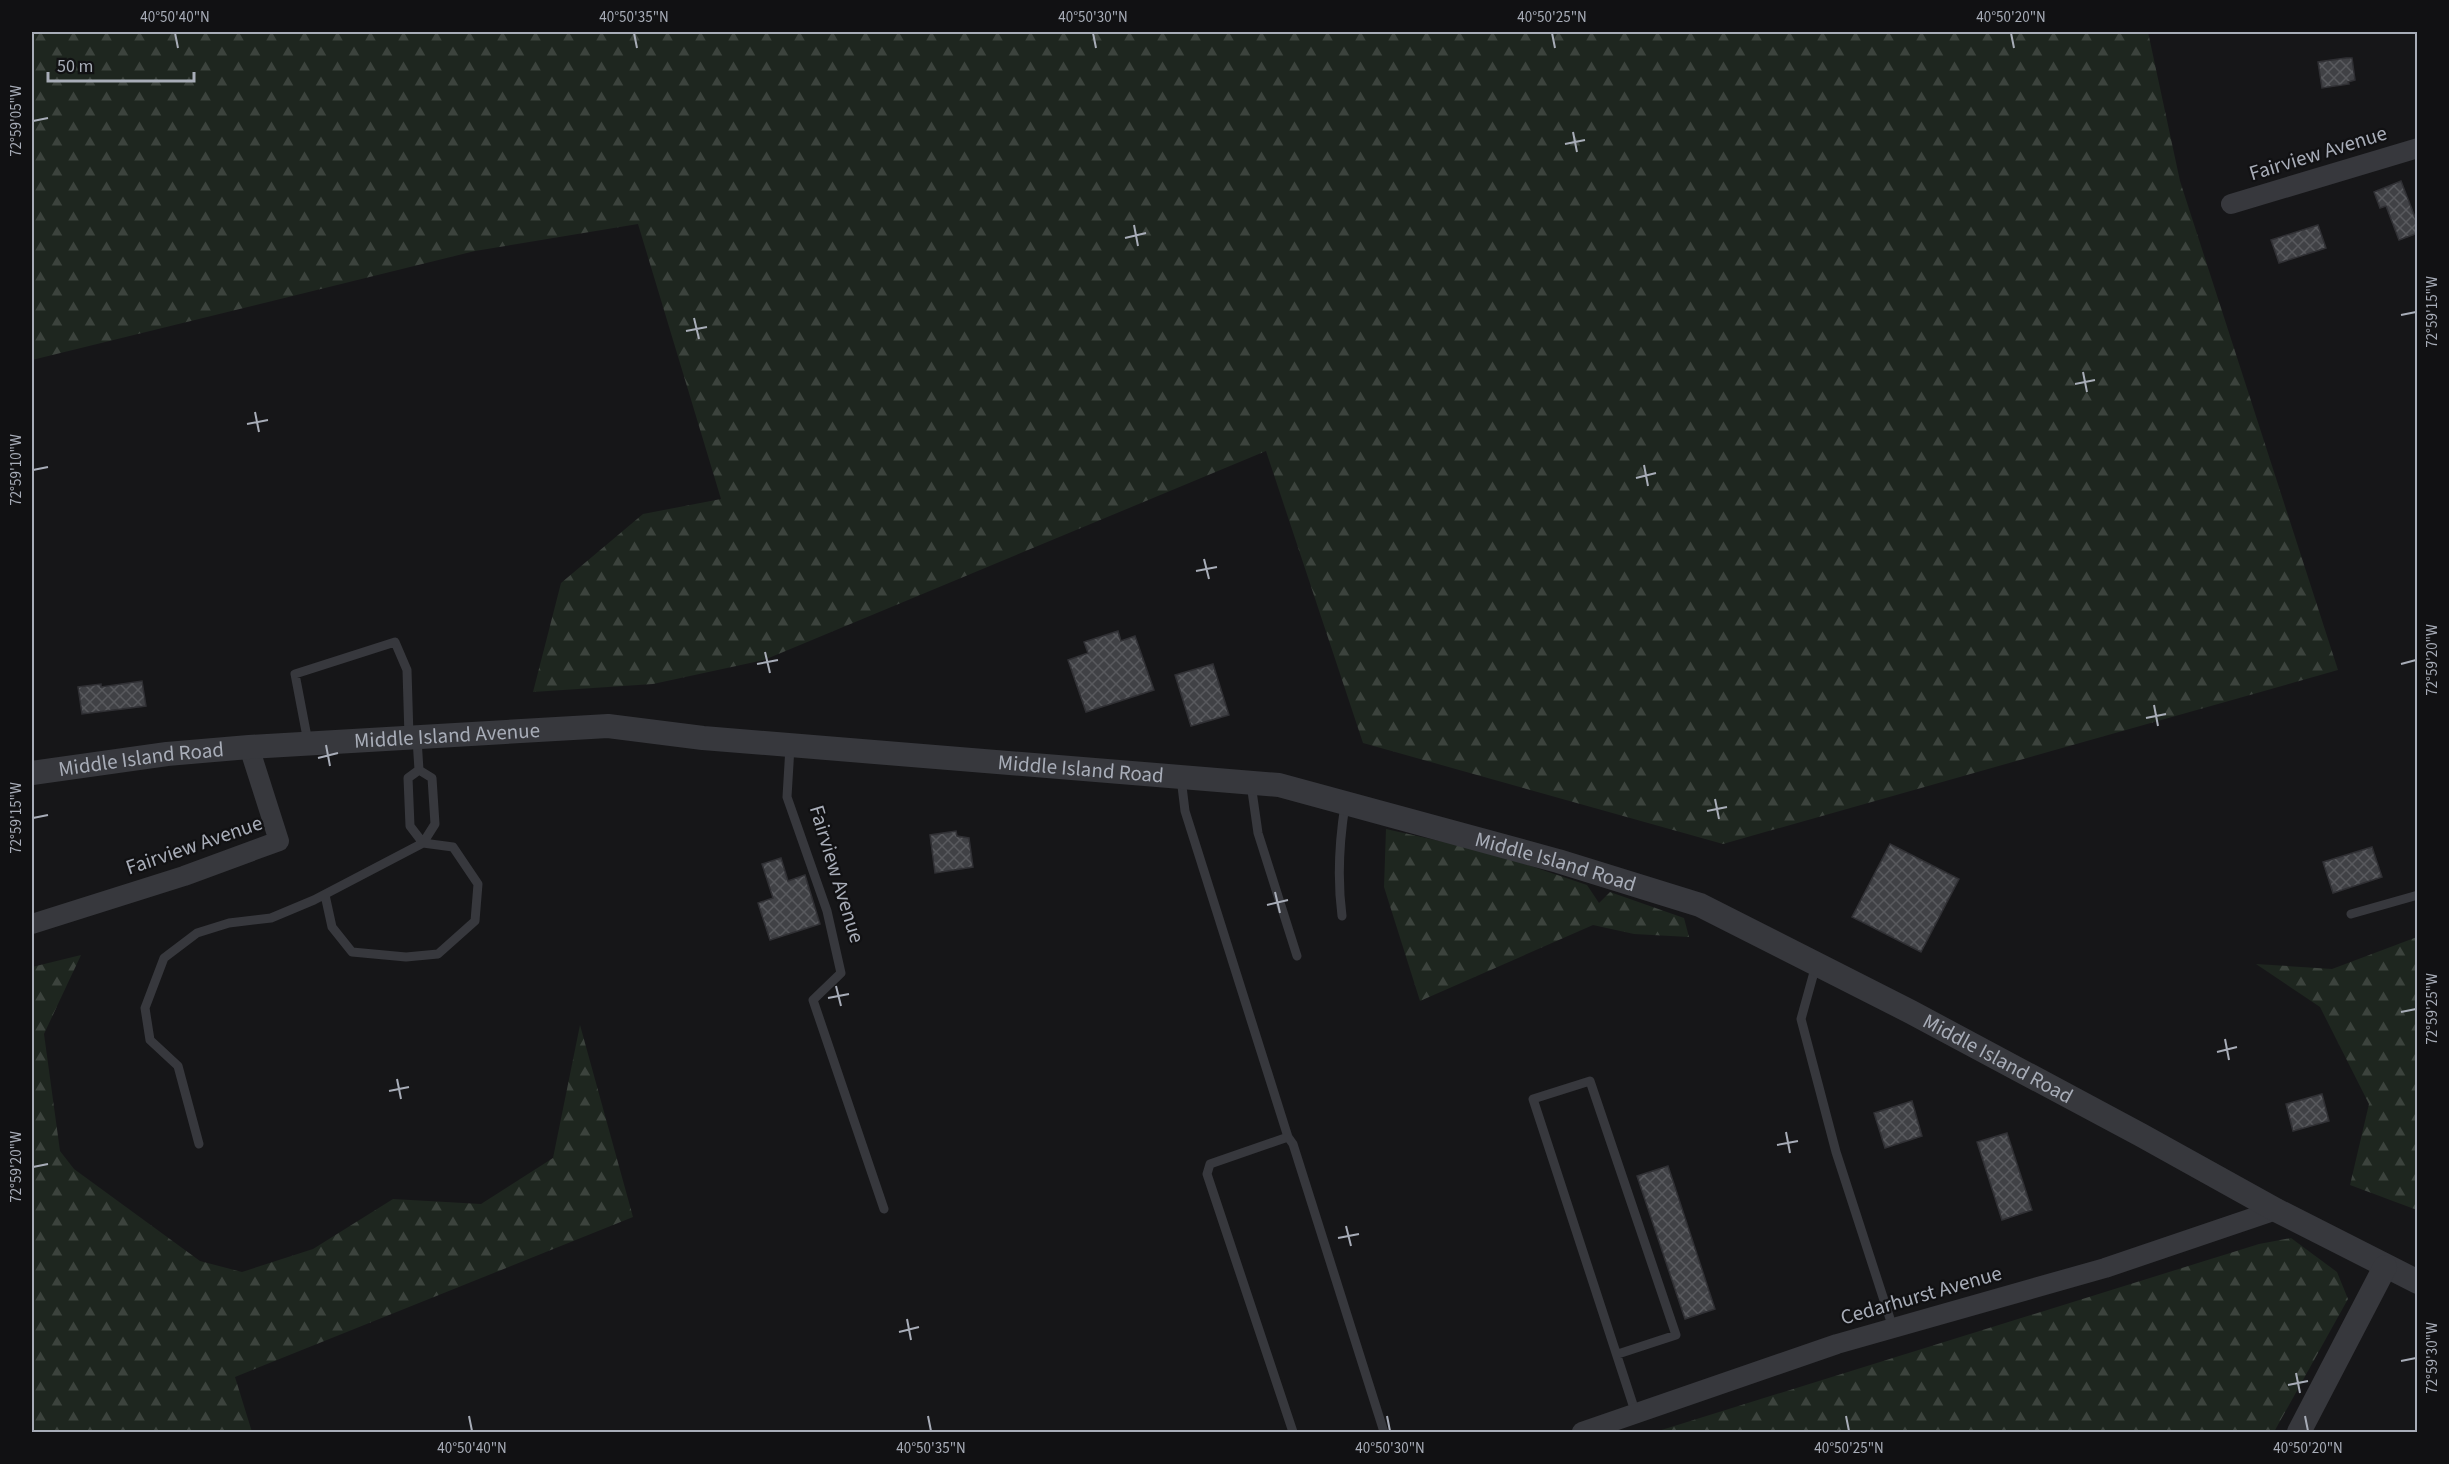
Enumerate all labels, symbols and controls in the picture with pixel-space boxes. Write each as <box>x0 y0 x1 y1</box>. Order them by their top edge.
text: 40°50'40"N <box>140 7 210 28</box>
text: 40°50'35"N <box>599 7 669 28</box>
text: 40°50'30"N <box>1058 7 1128 28</box>
text: 40°50'25"N <box>1517 7 1587 28</box>
text: 40°50'20"N <box>1976 7 2046 28</box>
scale bar <box>48 45 194 83</box>
text: 50 m <box>57 54 93 79</box>
text: 72°59'05"W <box>6 85 27 157</box>
street label: Fairview Avenue <box>2245 118 2391 188</box>
text: 72°59'15"W <box>2422 276 2443 348</box>
text: 72°59'10"W <box>6 434 27 506</box>
text: 72°59'20"W <box>2422 624 2443 696</box>
street label: Middle Island Avenue <box>353 715 541 756</box>
street label: Middle Island Road <box>56 734 225 784</box>
street label: Middle Island Road <box>997 747 1165 791</box>
text: 72°59'15"W <box>6 782 27 854</box>
street label: Fairview Avenue <box>802 801 872 947</box>
street label: Fairview Avenue <box>122 808 266 882</box>
street label: Middle Island Road <box>1472 824 1640 899</box>
text: 72°59'25"W <box>2422 973 2443 1045</box>
street label: Middle Island Road <box>1918 1006 2079 1111</box>
text: 72°59'20"W <box>6 1131 27 1203</box>
street label: Cedarhurst Avenue <box>1837 1258 2005 1332</box>
text: 72°59'30"W <box>2422 1322 2443 1394</box>
text: 40°50'40"N <box>437 1438 507 1459</box>
text: 40°50'35"N <box>896 1438 966 1459</box>
text: 40°50'30"N <box>1355 1438 1425 1459</box>
text: 40°50'25"N <box>1814 1438 1884 1459</box>
text: 40°50'20"N <box>2273 1438 2343 1459</box>

